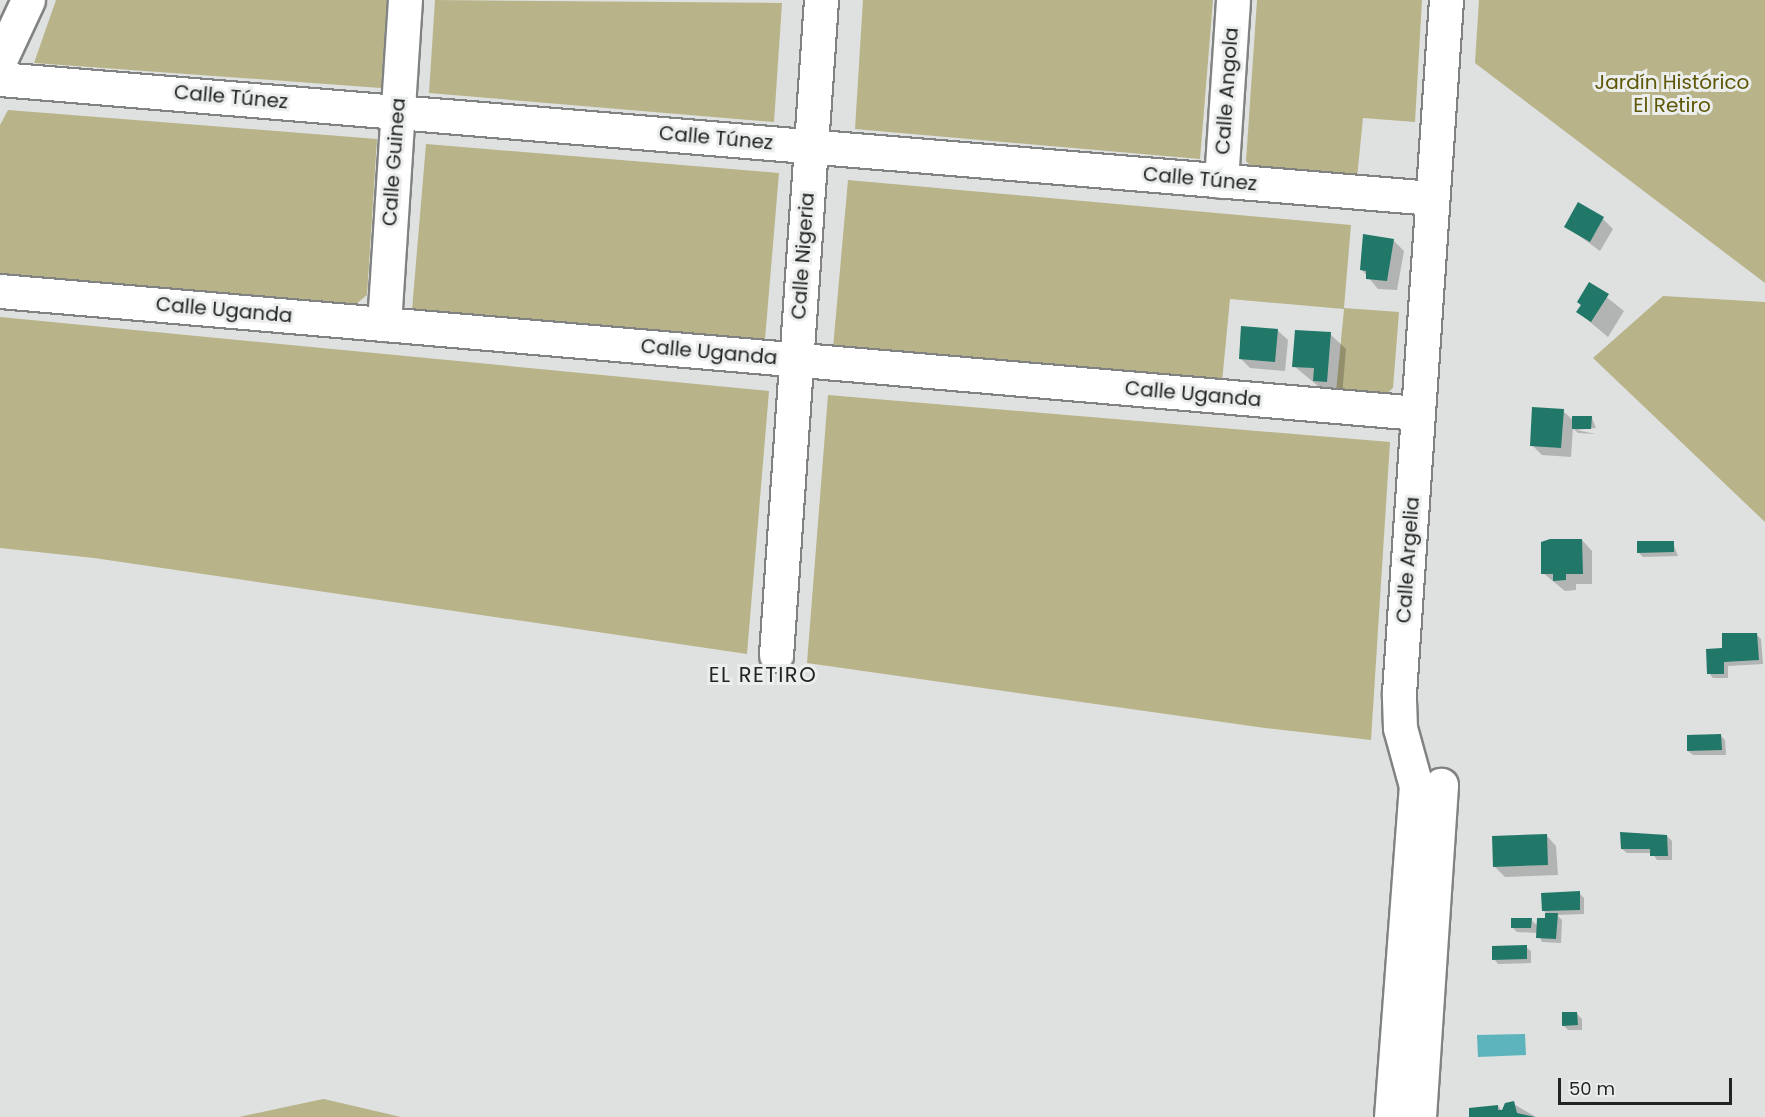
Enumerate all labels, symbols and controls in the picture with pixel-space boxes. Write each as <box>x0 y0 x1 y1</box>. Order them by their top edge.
street label: Calle Angola <box>1211 27 1243 155</box>
park label: Jardín Histórico El Retiro <box>1595 70 1749 117</box>
street label: Calle Túnez <box>173 80 289 114</box>
street label: Calle Guinea <box>378 97 410 227</box>
street label: Calle Túnez <box>658 121 774 155</box>
street label: Calle Túnez <box>1142 162 1258 196</box>
street label: Calle Nigeria <box>787 192 819 320</box>
street label: Calle Uganda <box>155 292 293 328</box>
street label: Calle Uganda <box>640 334 778 370</box>
street label: Calle Uganda <box>1124 376 1262 412</box>
street label: Calle Argelia <box>1392 496 1424 624</box>
district label: EL RETIRO <box>709 662 817 688</box>
scale bar <box>1561 1066 1735 1104</box>
text: 50 m <box>1569 1076 1615 1101</box>

